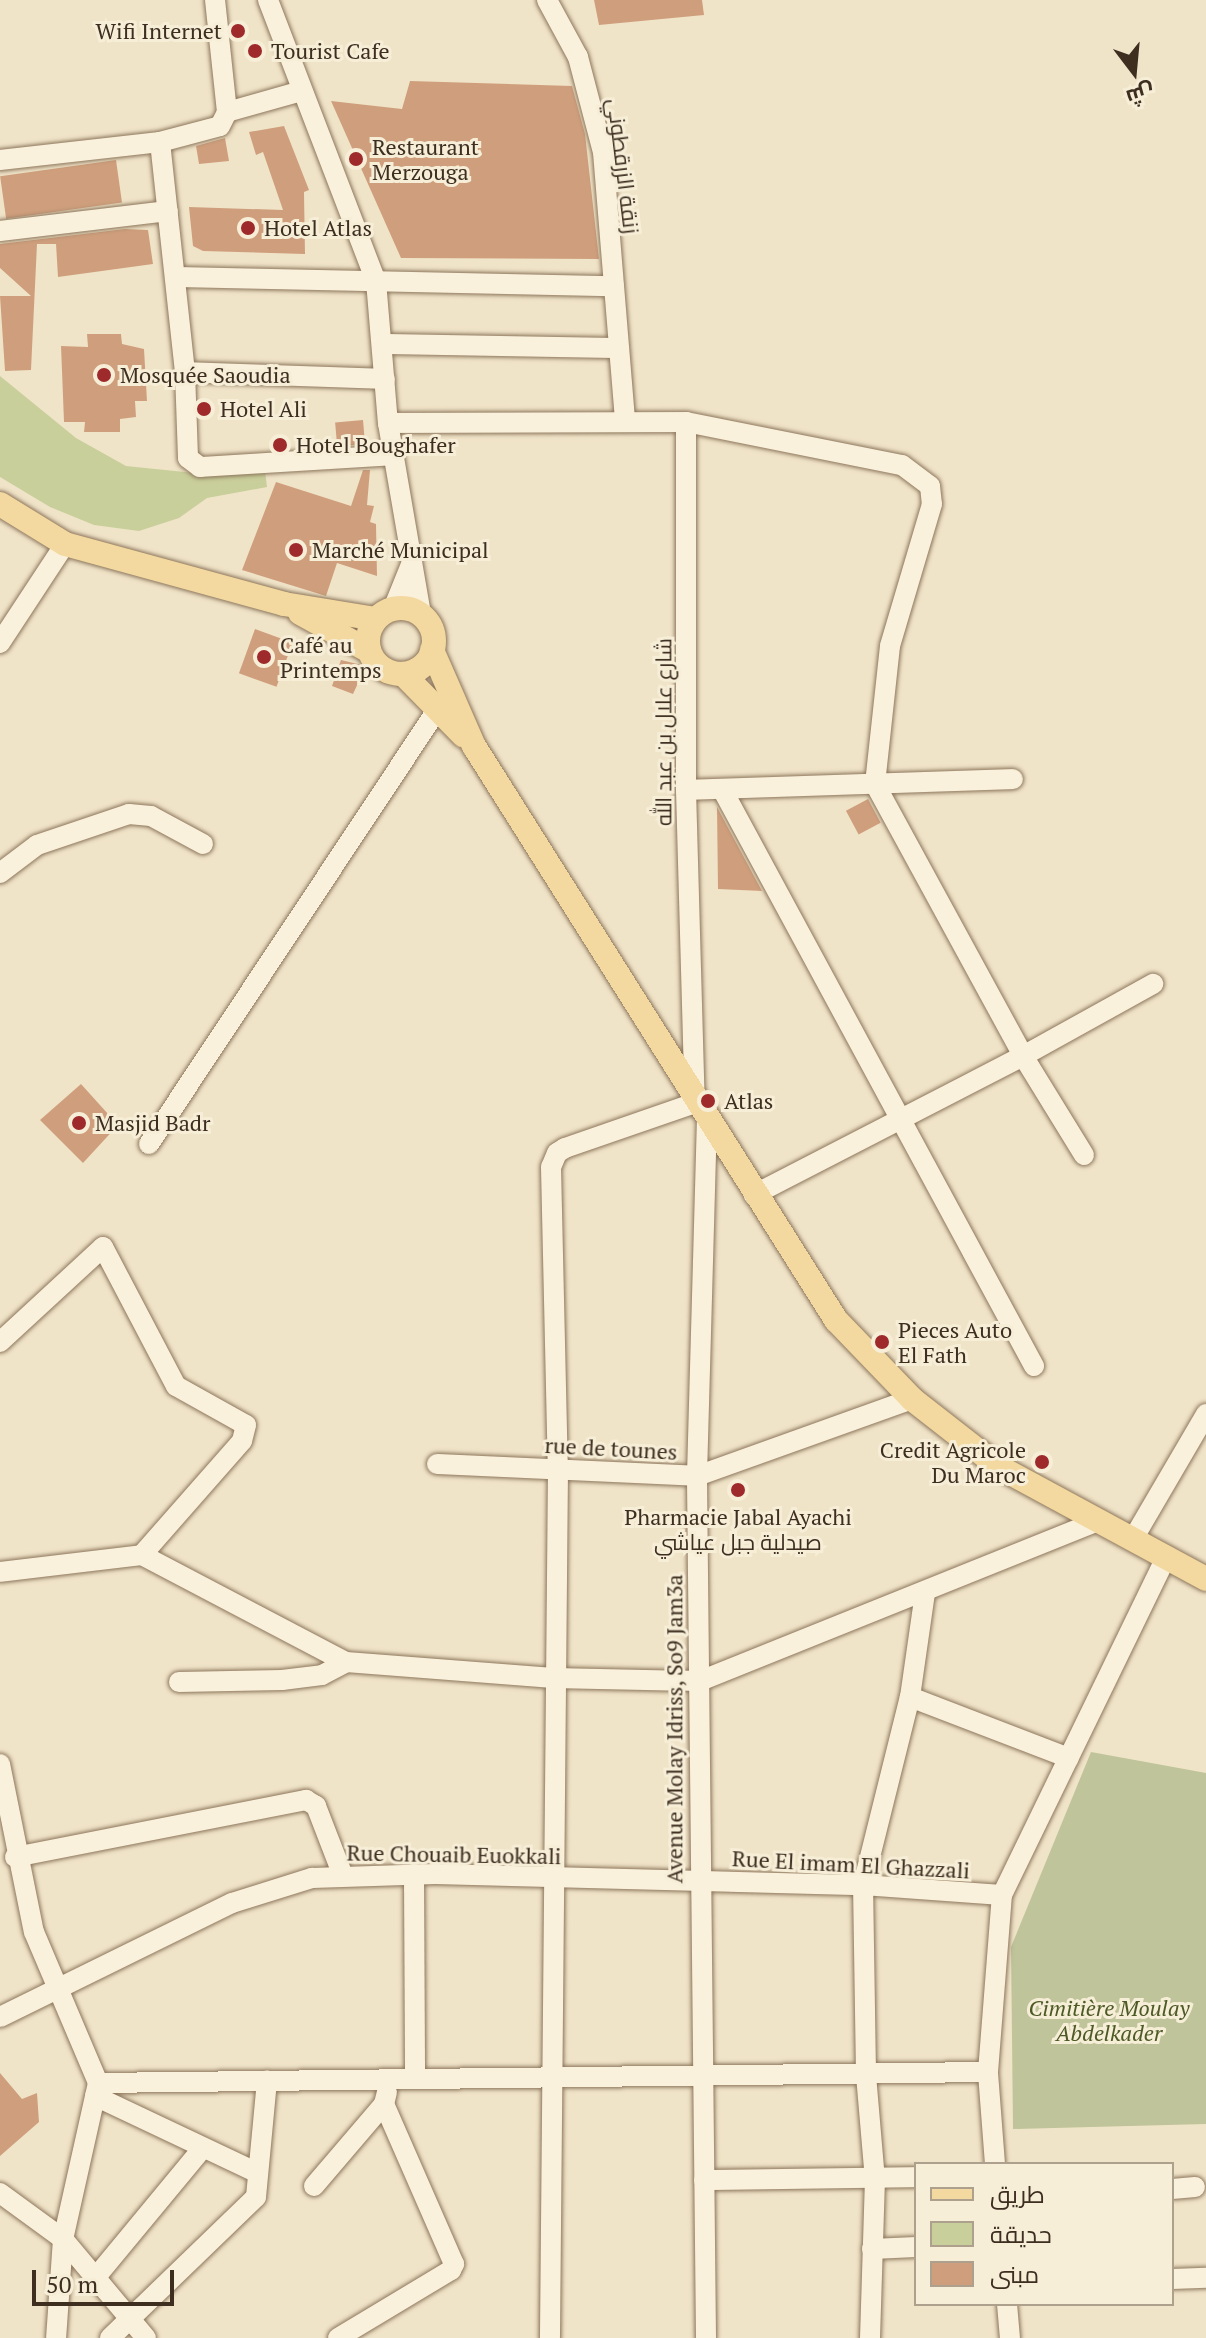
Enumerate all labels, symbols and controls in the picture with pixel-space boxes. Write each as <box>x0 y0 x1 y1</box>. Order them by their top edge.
place label: Wifi Internet <box>96 18 222 44</box>
marker: Wifi Internet <box>229 22 247 40</box>
north arrow <box>1094 32 1174 112</box>
place label: Tourist Cafe <box>271 38 390 64</box>
marker: Tourist Cafe <box>246 42 264 60</box>
text: ش <box>1123 78 1158 113</box>
street label: زنقة الزرقطوني <box>603 97 645 235</box>
place label: Restaurant Merzouga <box>372 133 479 184</box>
marker: Restaurant Merzouga <box>347 150 365 168</box>
place label: Hotel Atlas <box>264 215 373 241</box>
marker: Hotel Atlas <box>239 219 257 237</box>
place label: Mosquée Saoudia <box>120 362 291 388</box>
marker: Mosquée Saoudia <box>95 366 113 384</box>
place label: Hotel Ali <box>220 396 307 422</box>
marker: Hotel Ali <box>195 400 213 418</box>
place label: Hotel Boughafer <box>296 432 456 458</box>
marker: Hotel Boughafer <box>271 436 289 454</box>
place label: Marché Municipal <box>312 537 489 563</box>
marker: Marché Municipal <box>287 541 305 559</box>
place label: Café au Printemps <box>280 631 381 682</box>
street label: شارع علال بن عبد الله <box>650 638 676 826</box>
marker: Café au Printemps <box>255 648 273 666</box>
place label: Atlas <box>724 1088 773 1114</box>
marker: Atlas <box>699 1092 717 1110</box>
place label: Masjid Badr <box>95 1110 211 1136</box>
marker: Masjid Badr <box>70 1114 88 1132</box>
place label: Pieces Auto El Fath <box>898 1316 1013 1368</box>
marker: Pieces Auto El Fath <box>873 1333 891 1351</box>
street label: rue de tounes <box>544 1431 678 1465</box>
place label: Credit Agricole Du Maroc <box>879 1436 1026 1488</box>
marker: Credit Agricole Du Maroc <box>1033 1453 1051 1471</box>
marker: Pharmacie Jabal Ayachi صيدلية جبل عياشي <box>729 1481 747 1499</box>
place label: Pharmacie Jabal Ayachi صيدلية جبل عياشي <box>624 1503 852 1554</box>
street label: Avenue Molay Idriss, So9 Jam3a <box>661 1574 687 1884</box>
street label: Rue Chouaib Euokkali <box>346 1839 562 1869</box>
street label: Rue El imam El Ghazzali <box>731 1845 971 1883</box>
park label: Cimitière Moulay Abdelkader <box>1029 1994 1189 2046</box>
legend <box>914 2162 1174 2306</box>
text: طريق <box>990 2178 1045 2210</box>
text: حديقة <box>990 2218 1052 2250</box>
scale bar <box>36 2254 178 2304</box>
text: مبنى <box>990 2258 1039 2290</box>
text: 50 m <box>46 2268 98 2300</box>

